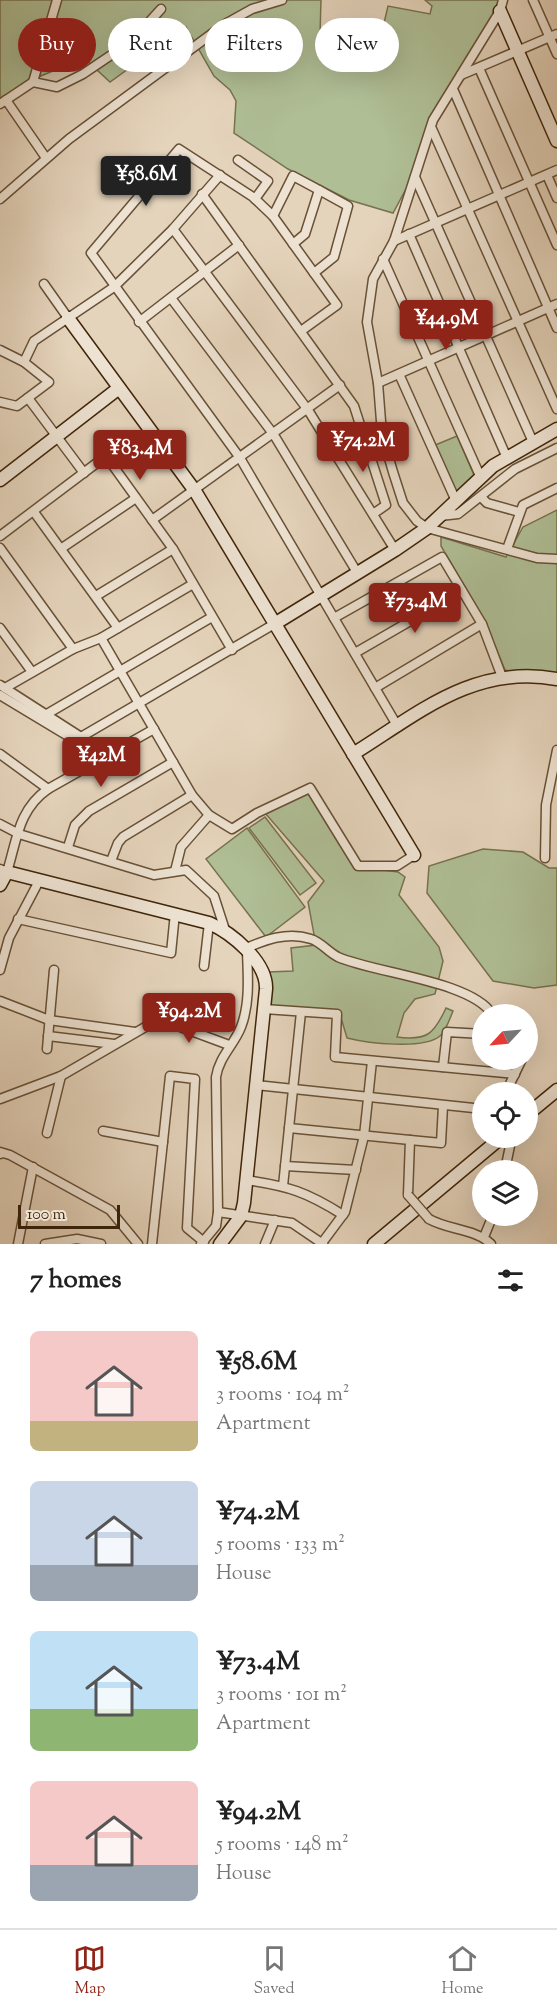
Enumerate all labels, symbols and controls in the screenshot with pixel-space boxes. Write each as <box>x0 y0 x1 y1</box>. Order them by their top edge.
chip: Buy <box>18 18 96 72</box>
chip: Rent <box>108 18 193 72</box>
chip: Filters <box>205 18 303 72</box>
chip: New <box>315 18 399 72</box>
pin: ¥58.6M <box>97 156 195 207</box>
text: ¥58.6M <box>115 161 177 190</box>
pin: ¥44.9M <box>397 300 495 351</box>
text: ¥44.9M <box>414 305 478 334</box>
pin: ¥74.2M <box>314 422 412 473</box>
text: ¥74.2M <box>331 427 395 456</box>
pin: ¥83.4M <box>91 430 189 481</box>
text: ¥83.4M <box>107 435 173 464</box>
pin: ¥73.4M <box>366 583 464 634</box>
text: ¥73.4M <box>383 588 447 617</box>
pin: ¥42M <box>65 737 137 788</box>
text: ¥42M <box>76 742 126 771</box>
pin: ¥94.2M <box>140 993 238 1044</box>
text: ¥94.2M <box>156 998 222 1027</box>
north arrow <box>472 1004 538 1070</box>
map controls <box>472 1004 538 1226</box>
button: locate <box>472 1082 538 1148</box>
button: layers <box>472 1160 538 1226</box>
scale bar <box>18 1202 120 1230</box>
text: 100 m <box>27 1204 66 1227</box>
text: 7 homes <box>30 1262 121 1299</box>
icon: filters <box>494 1264 527 1297</box>
text: ¥58.6M <box>216 1344 297 1381</box>
icon: home <box>78 1355 150 1427</box>
text: 3 rooms · 104 m² <box>216 1381 350 1410</box>
text: Apartment <box>216 1410 311 1439</box>
text: ¥74.2M <box>216 1494 300 1531</box>
icon: home <box>78 1505 150 1577</box>
text: 5 rooms · 133 m² <box>216 1531 345 1560</box>
text: House <box>216 1560 271 1589</box>
text: ¥73.4M <box>216 1644 300 1681</box>
icon: home <box>78 1655 150 1727</box>
text: 3 rooms · 101 m² <box>216 1681 347 1710</box>
text: Apartment <box>216 1710 311 1739</box>
text: ¥94.2M <box>216 1794 301 1831</box>
icon: home <box>78 1805 150 1877</box>
text: 5 rooms · 148 m² <box>216 1831 349 1860</box>
text: House <box>216 1860 271 1889</box>
tab: Map <box>73 1942 106 2001</box>
tab: Saved <box>253 1942 295 2001</box>
tab: Home <box>442 1942 483 2001</box>

